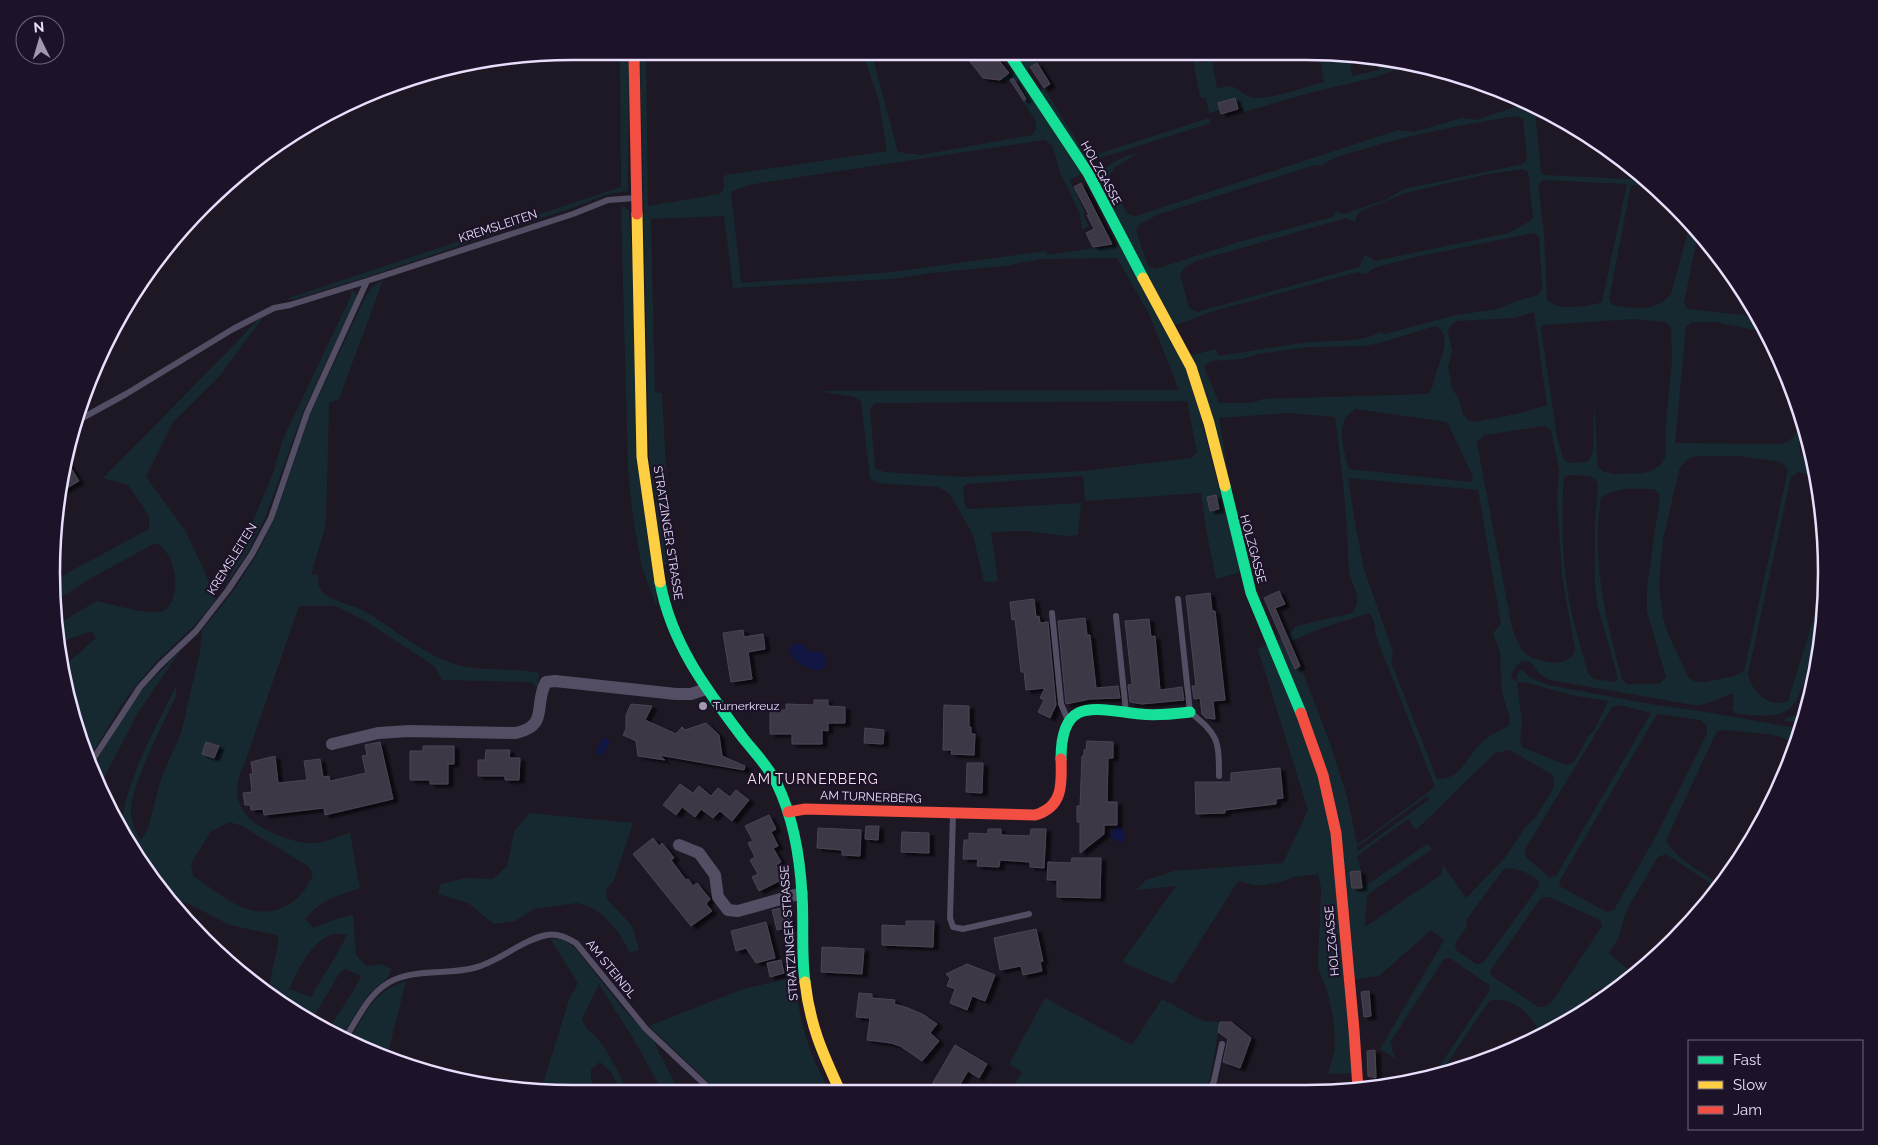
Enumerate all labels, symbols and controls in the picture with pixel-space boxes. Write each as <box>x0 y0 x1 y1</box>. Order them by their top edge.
north arrow <box>15 15 65 65</box>
text: N <box>33 19 45 35</box>
street label: HOLZGASSE <box>1078 139 1124 207</box>
street label: KREMSLEITEN <box>457 207 539 245</box>
street label: STRATZINGER STRASSE <box>650 465 686 601</box>
street label: HOLZGASSE <box>1237 513 1269 585</box>
street label: KREMSLEITEN <box>204 521 260 597</box>
place label: Turnerkreuz <box>713 699 779 713</box>
marker: Turnerkreuz <box>697 700 709 712</box>
district label: AM TURNERBERG <box>747 771 879 787</box>
street label: AM TURNERBERG <box>820 788 922 806</box>
street label: STRATZINGER STRASSE <box>777 865 801 1001</box>
street label: HOLZGASSE <box>1322 905 1342 977</box>
street label: AM STEINDL <box>583 937 639 1001</box>
legend <box>1688 1040 1863 1130</box>
text: Fast <box>1733 1051 1761 1069</box>
text: Slow <box>1733 1076 1767 1094</box>
text: Jam <box>1733 1101 1762 1119</box>

